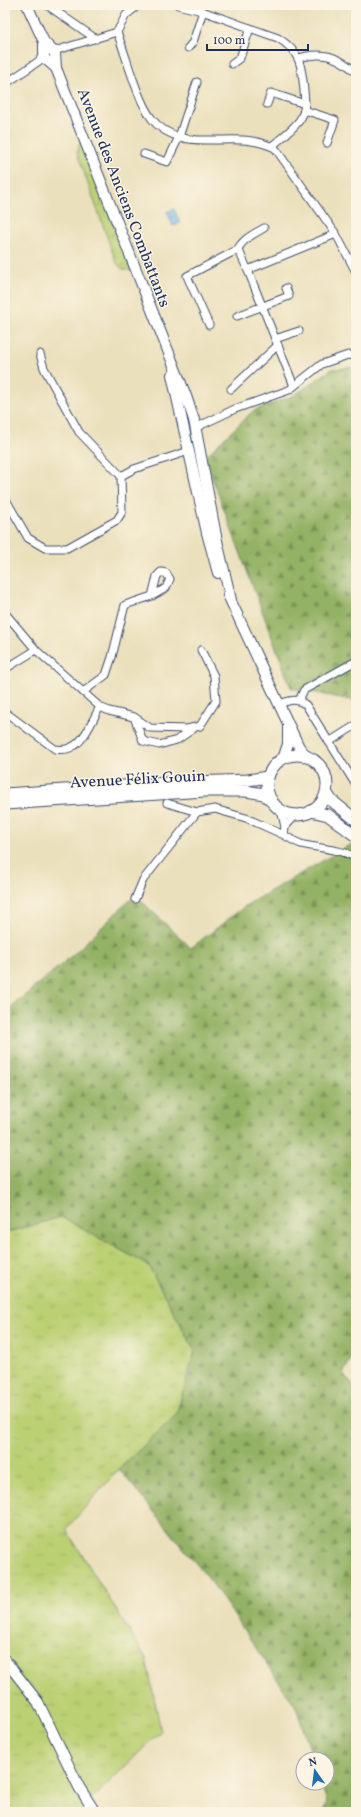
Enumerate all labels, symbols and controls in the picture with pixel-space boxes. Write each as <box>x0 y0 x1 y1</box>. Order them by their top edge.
scale bar <box>207 26 308 52</box>
text: 100 m <box>213 33 246 49</box>
street label: Avenue des Anciens Combattants <box>71 85 175 311</box>
street label: Avenue Félix Gouin <box>69 765 207 795</box>
north arrow <box>295 1751 335 1791</box>
text: N <box>307 1755 319 1771</box>

